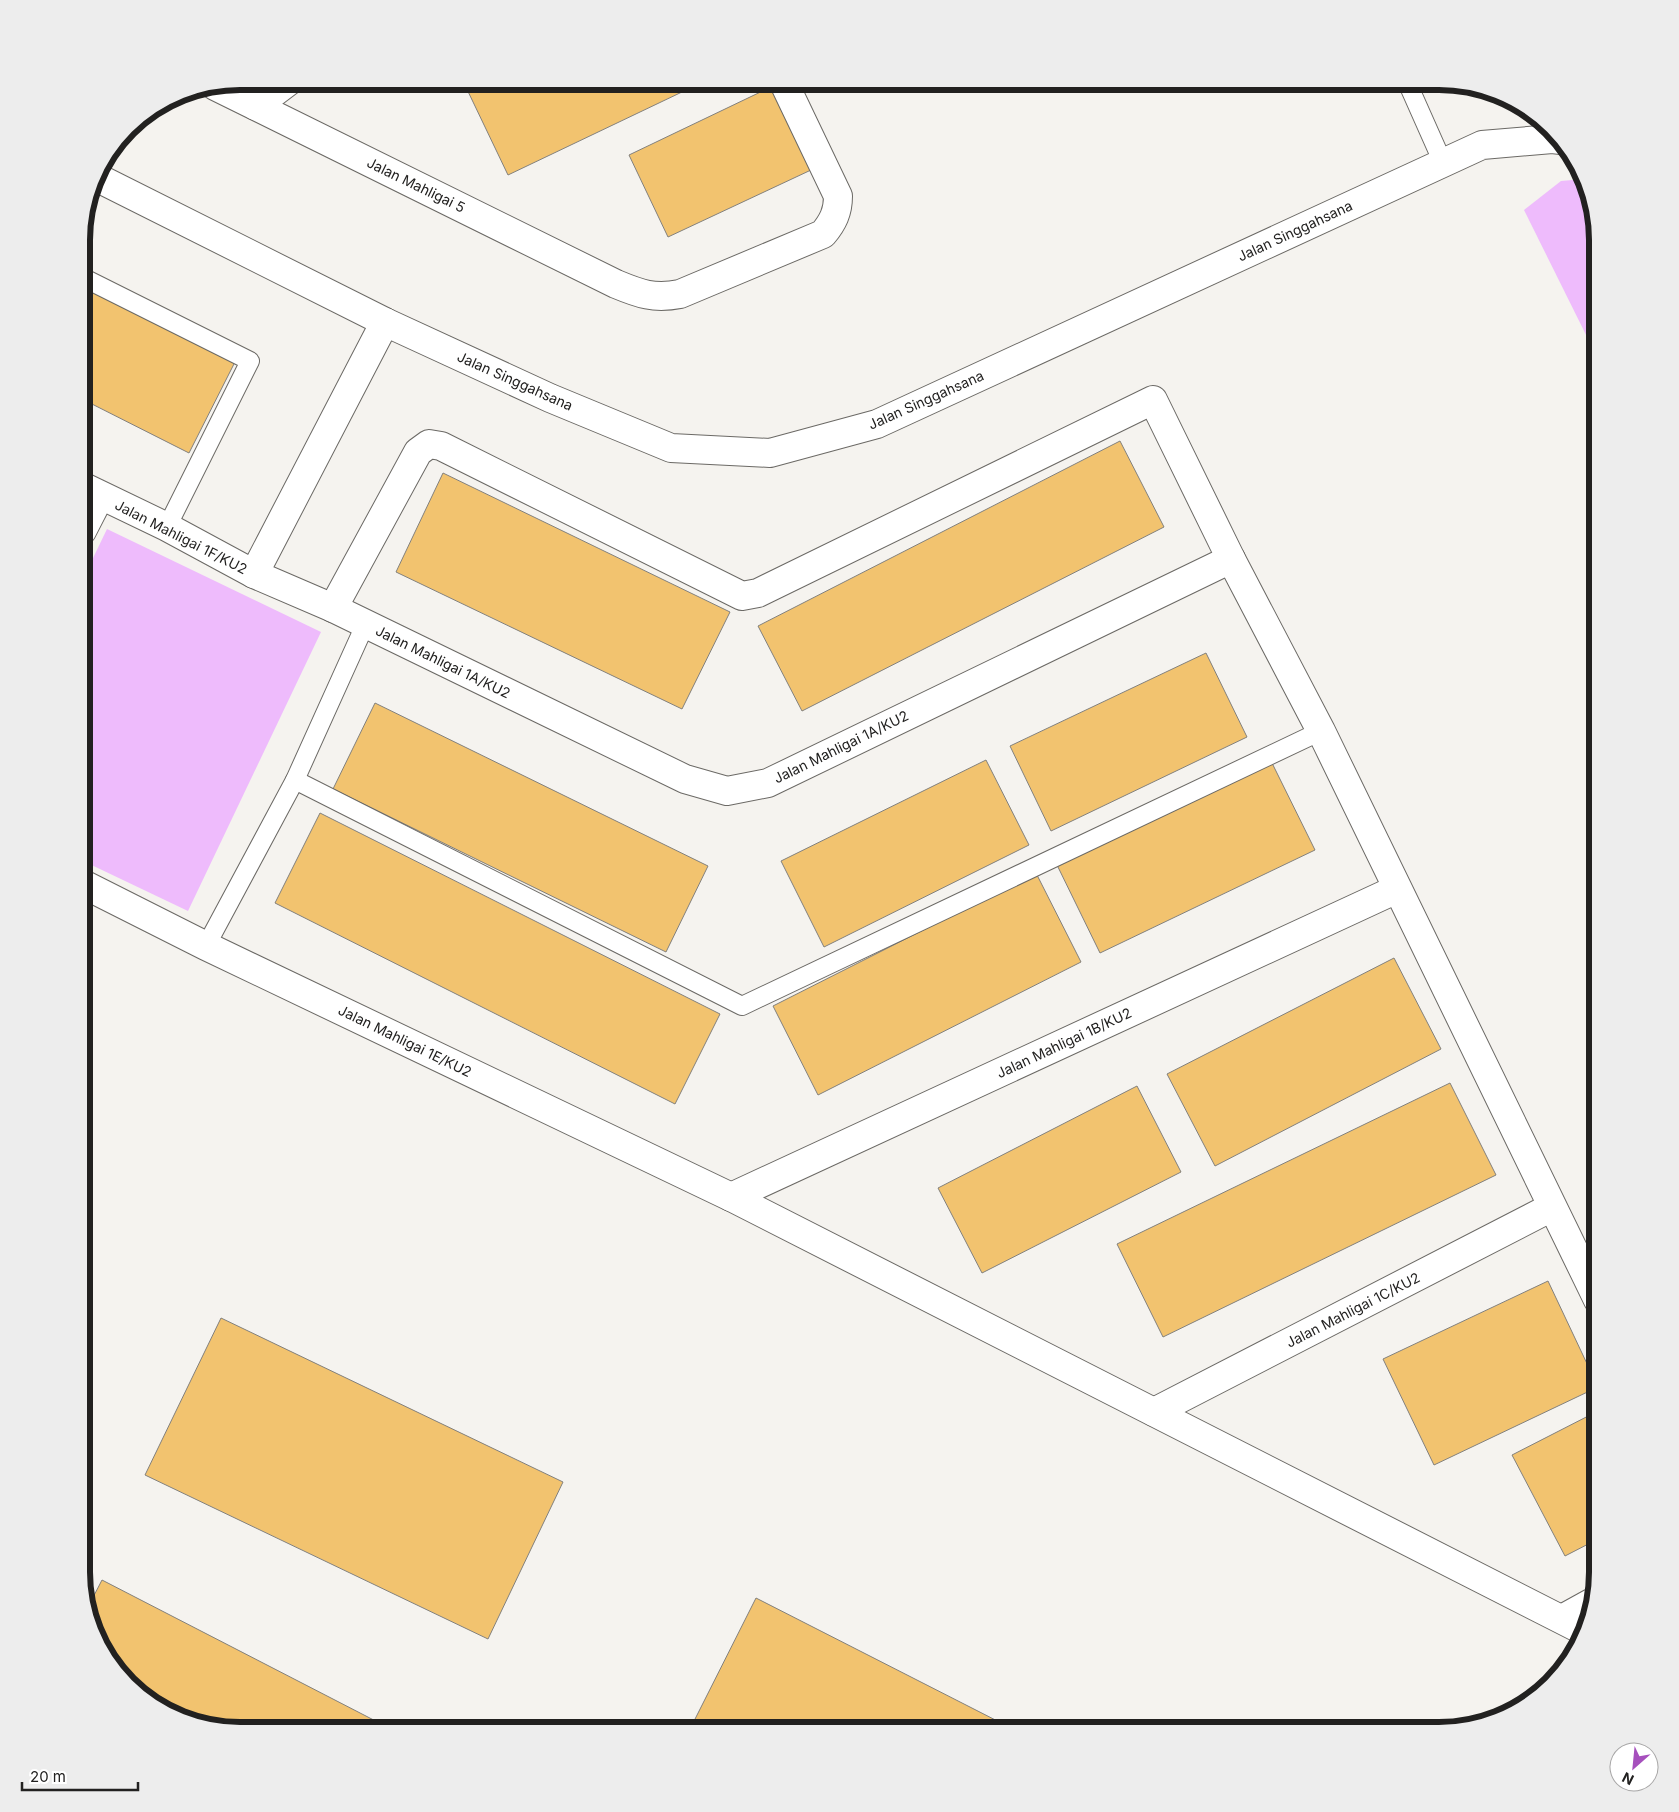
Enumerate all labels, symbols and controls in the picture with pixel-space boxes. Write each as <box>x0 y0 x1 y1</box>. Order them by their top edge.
street label: Jalan Mahligai 5 <box>364 153 468 216</box>
street label: Jalan Singgahsana <box>1235 197 1355 265</box>
street label: Jalan Singgahsana <box>455 347 576 414</box>
street label: Jalan Singgahsana <box>865 366 986 433</box>
street label: Jalan Mahligai 1F/KU2 <box>112 496 250 577</box>
street label: Jalan Mahligai 1A/KU2 <box>373 622 513 702</box>
street label: Jalan Mahligai 1A/KU2 <box>771 707 911 787</box>
street label: Jalan Mahligai 1E/KU2 <box>336 1001 475 1080</box>
street label: Jalan Mahligai 1B/KU2 <box>994 1004 1134 1081</box>
street label: Jalan Mahligai 1C/KU2 <box>1283 1268 1423 1351</box>
north arrow <box>1609 1742 1659 1792</box>
scale bar <box>22 1760 139 1792</box>
text: 20 m <box>30 1767 66 1786</box>
text: N <box>1619 1769 1636 1789</box>

